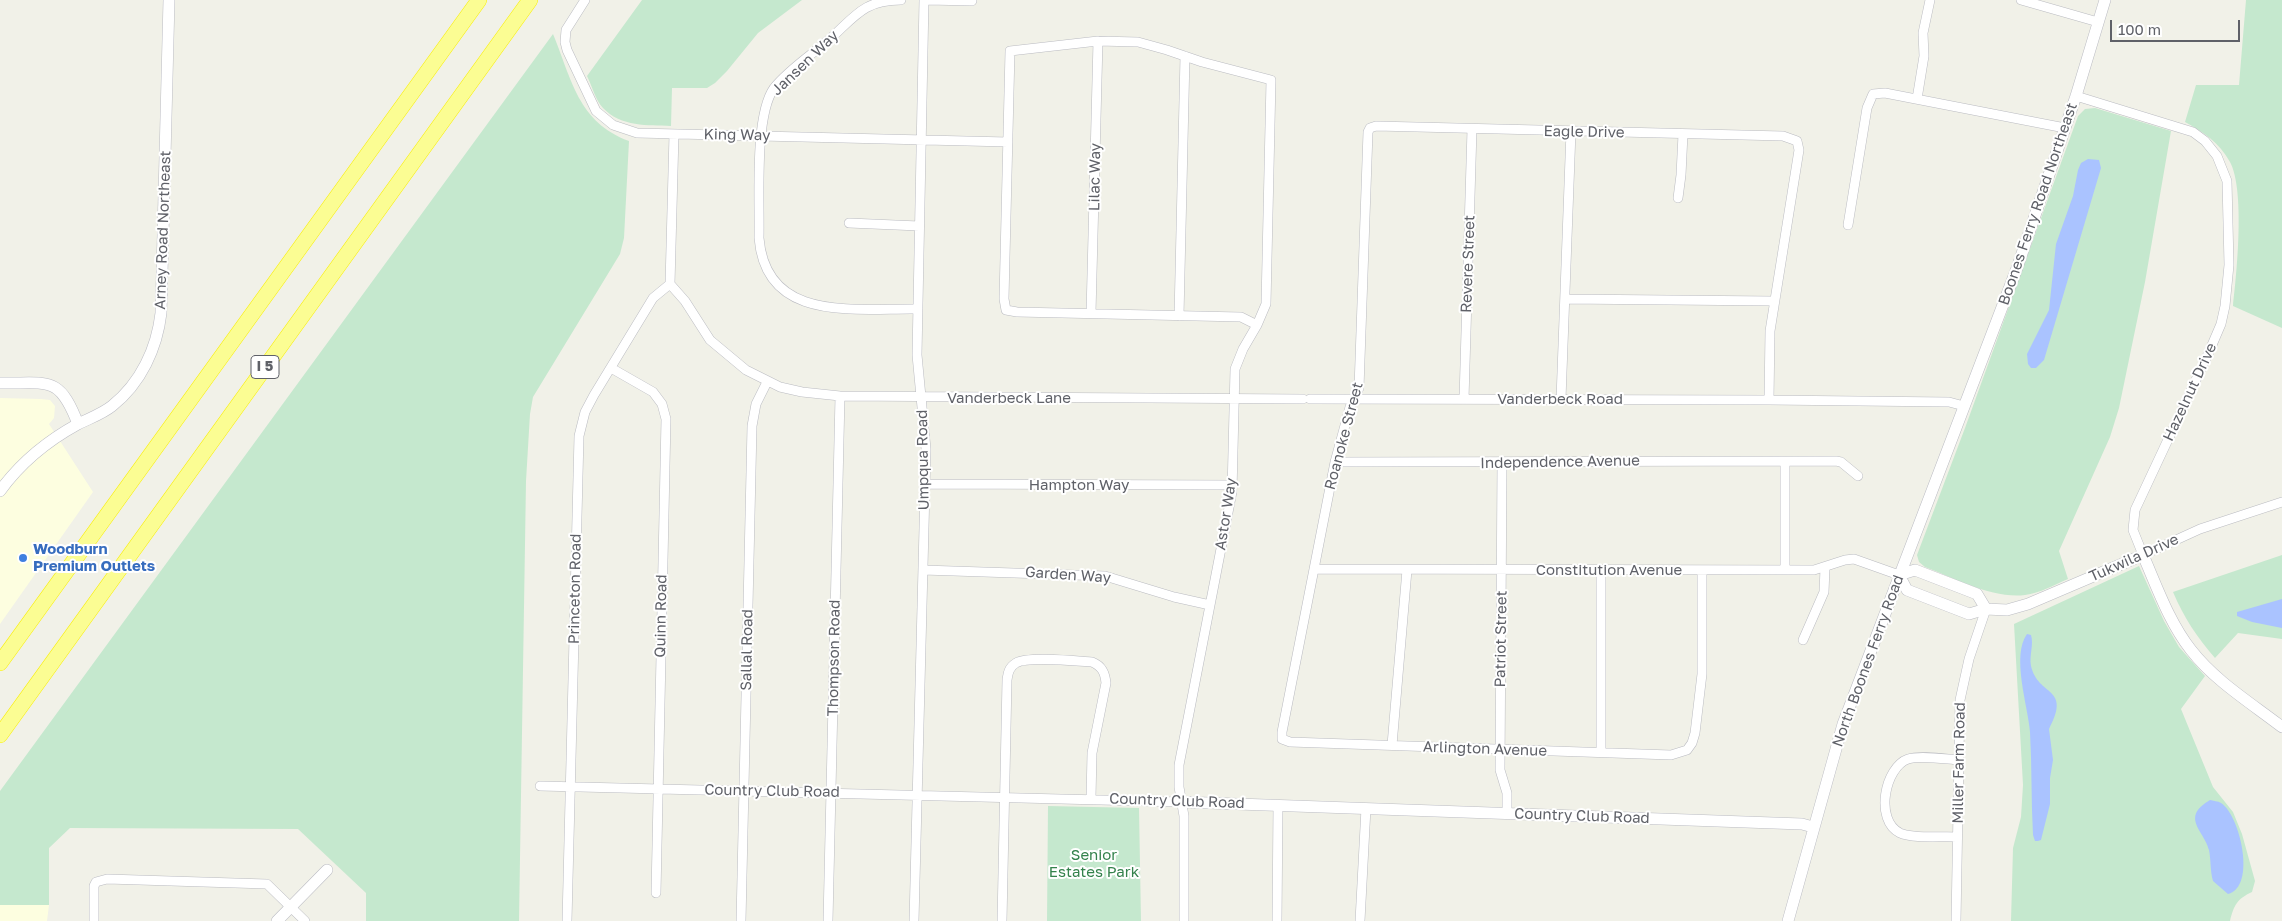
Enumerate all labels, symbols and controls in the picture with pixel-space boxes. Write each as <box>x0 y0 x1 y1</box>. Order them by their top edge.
scale bar <box>2112 10 2242 42</box>
text: 100 m <box>2118 20 2161 38</box>
street label: Jansen Way <box>768 27 842 99</box>
street label: Boones Ferry Road Northeast <box>1995 100 2081 308</box>
street label: Eagle Drive <box>1543 122 1625 142</box>
street label: King Way <box>703 125 771 145</box>
street label: Lilac Way <box>1085 143 1105 211</box>
street label: Arney Road Northeast <box>151 150 175 310</box>
street label: Revere Street <box>1457 215 1479 313</box>
street label: Hazelnut Drive <box>2159 340 2221 444</box>
road number: I 5 <box>251 356 279 378</box>
street label: Roanoke Street <box>1321 380 1367 492</box>
street label: Vanderbeck Lane <box>947 389 1071 407</box>
street label: Vanderbeck Road <box>1497 390 1623 408</box>
street label: Umpqua Road <box>913 409 933 511</box>
street label: Independence Avenue <box>1480 452 1640 472</box>
street label: Hampton Way <box>1029 476 1129 494</box>
street label: Astor Way <box>1211 477 1241 551</box>
street label: Tukwila Drive <box>2086 530 2182 586</box>
street label: Princeton Road <box>565 534 585 644</box>
place label: Woodburn Premium Outlets <box>33 540 155 575</box>
marker: Woodburn Premium Outlets <box>17 552 29 564</box>
street label: Constitution Avenue <box>1536 561 1682 579</box>
street label: Garden Way <box>1024 563 1112 587</box>
street label: North Boones Ferry Road <box>1828 573 1908 749</box>
street label: Quinn Road <box>651 574 671 658</box>
street label: Patriot Street <box>1491 590 1511 688</box>
street label: Thompson Road <box>824 600 844 716</box>
street label: Sallal Road <box>737 609 757 691</box>
street label: Miller Farm Road <box>1949 702 1969 824</box>
street label: Arlington Avenue <box>1423 738 1547 760</box>
street label: Country Club Road <box>704 781 840 801</box>
street label: Country Club Road <box>1109 790 1245 812</box>
street label: Country Club Road <box>1514 805 1650 827</box>
park label: Senior Estates Park <box>1049 846 1139 881</box>

